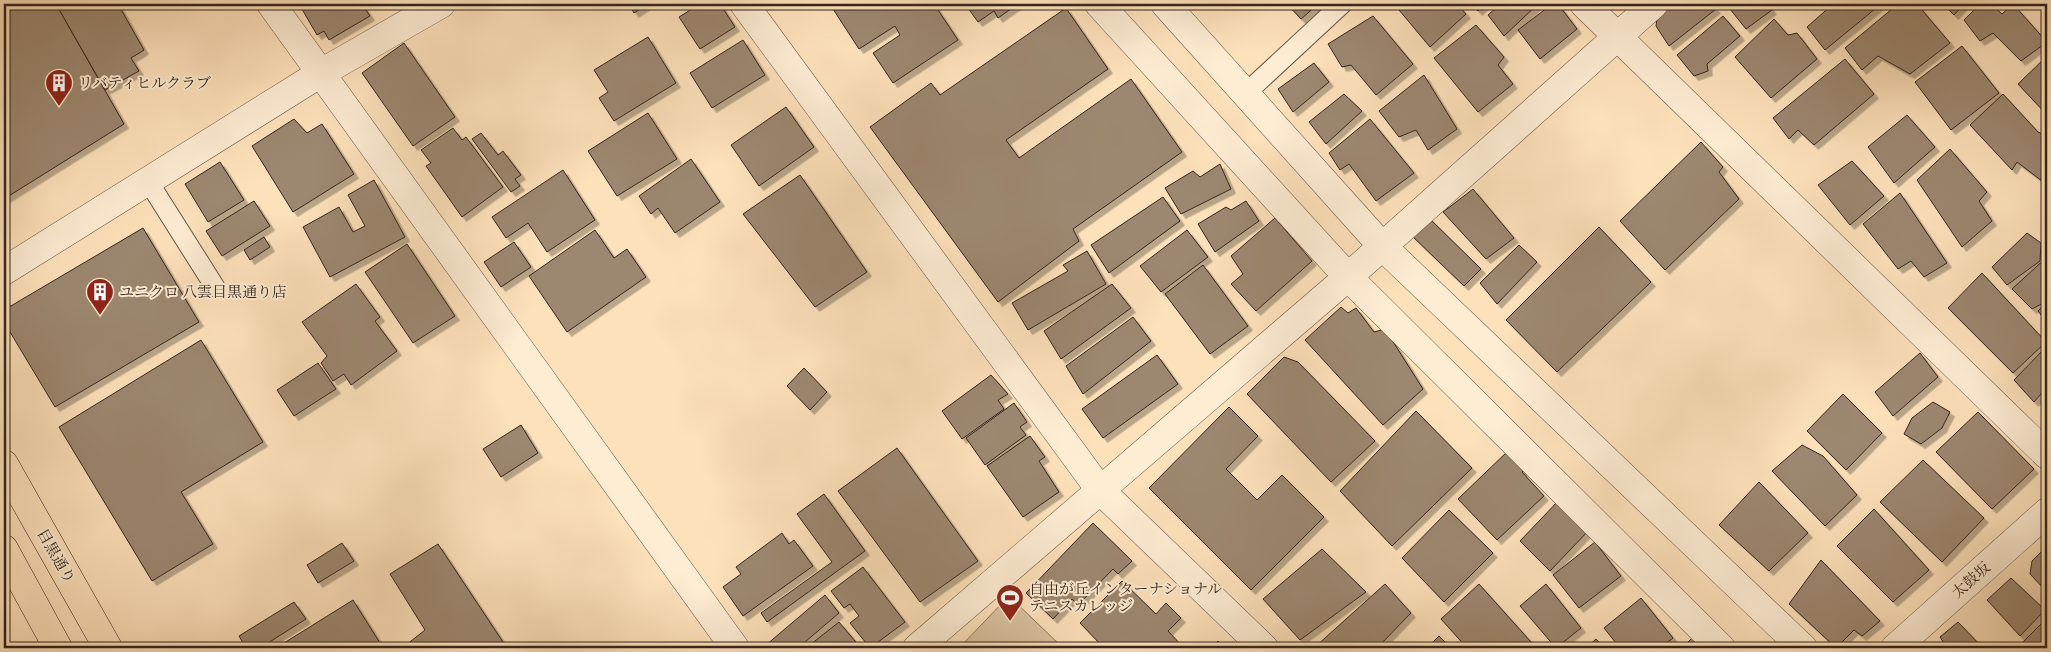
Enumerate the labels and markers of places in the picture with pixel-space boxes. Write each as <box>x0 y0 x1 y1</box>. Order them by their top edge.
building icon: リバティヒルクラブ <box>44 68 74 107</box>
place label: リバティヒルクラブ <box>78 74 211 95</box>
building icon: ユニクロ 八雲目黒通り店 <box>85 277 115 316</box>
place label: ユニクロ 八雲目黒通り店 <box>119 283 287 304</box>
place label: 自由が丘インターナショナル テニスカレッジ <box>1029 580 1222 618</box>
sports icon: 自由が丘インターナショナル テニスカレッジ <box>995 583 1025 622</box>

